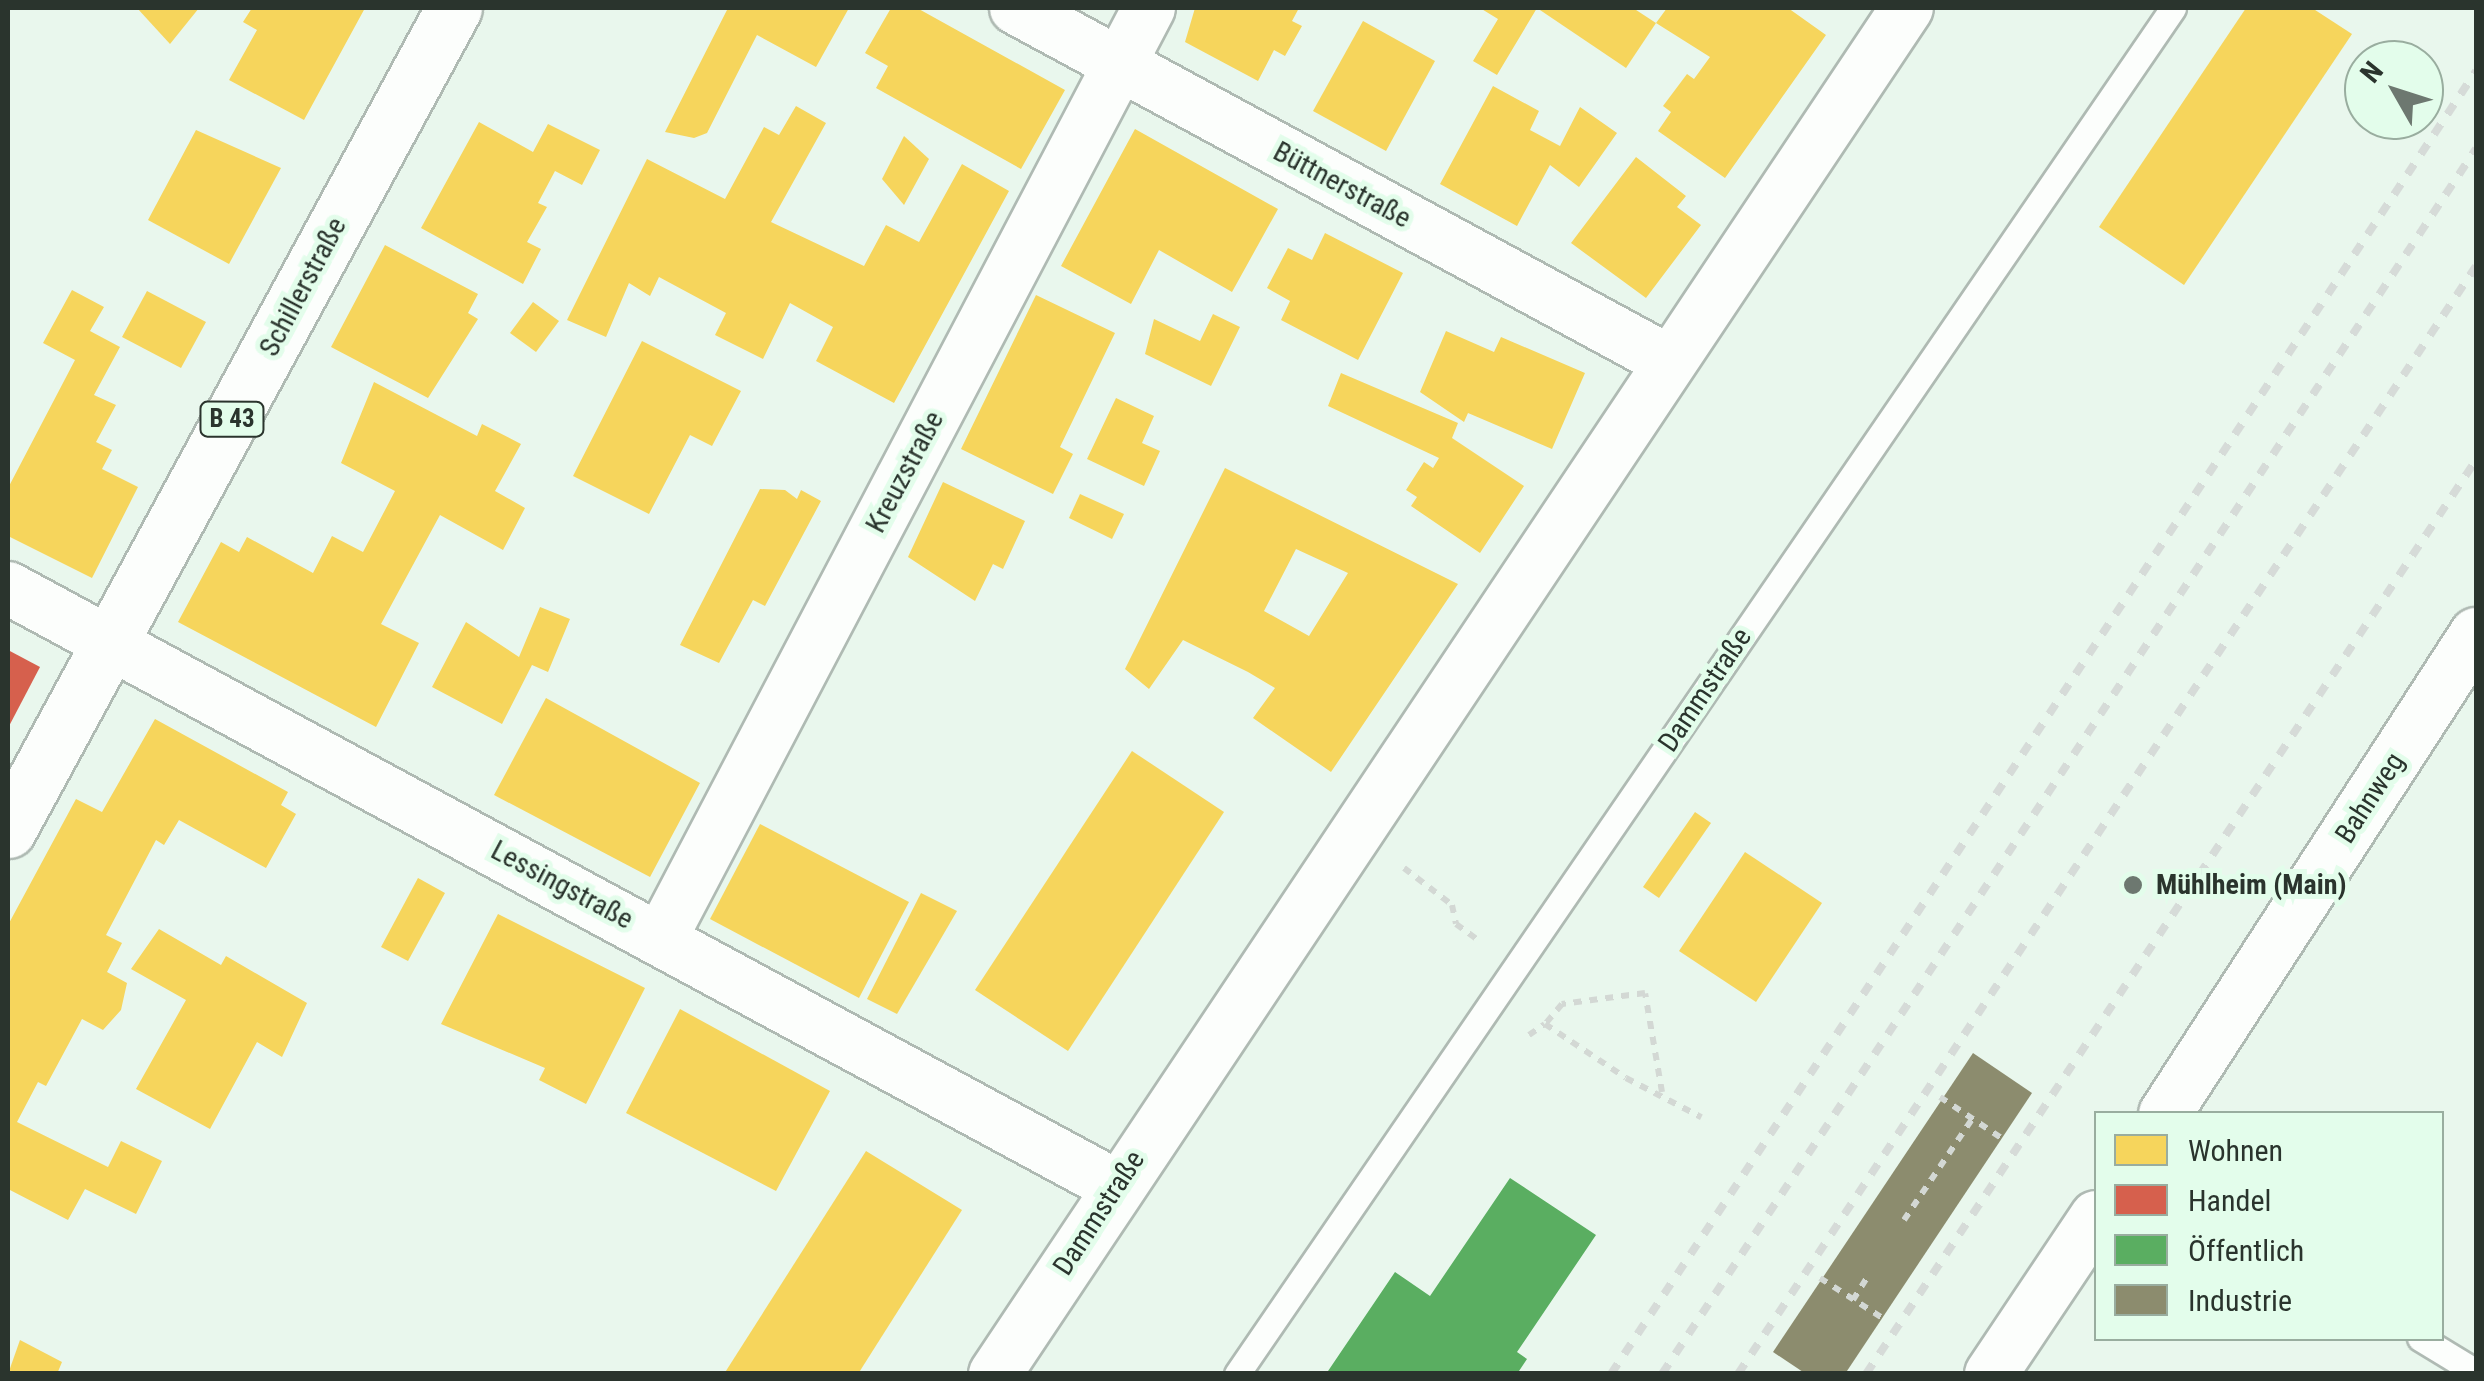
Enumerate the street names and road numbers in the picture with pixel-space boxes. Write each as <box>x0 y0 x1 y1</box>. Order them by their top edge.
street label: Büttnerstraße <box>1268 135 1416 235</box>
street label: Schillerstraße <box>252 212 354 362</box>
road number: B 43 <box>197 399 267 439</box>
street label: Kreuzstraße <box>859 406 951 538</box>
street label: Dammstraße <box>1651 622 1759 758</box>
street label: Bahnweg <box>2328 747 2412 849</box>
street label: Lessingstraße <box>485 834 639 936</box>
street label: Dammstraße <box>1046 1144 1152 1282</box>

